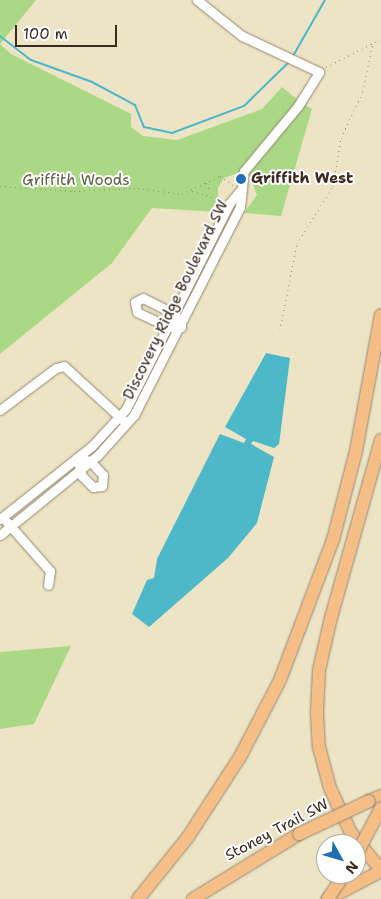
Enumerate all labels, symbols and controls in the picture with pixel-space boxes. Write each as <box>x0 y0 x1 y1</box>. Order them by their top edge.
scale bar <box>18 15 120 47</box>
text: 100 m <box>23 24 68 44</box>
place label: Griffith West <box>251 170 353 188</box>
park label: Griffith Woods <box>22 172 130 190</box>
marker: Griffith West <box>235 173 247 185</box>
street label: Discovery Ridge Boulevard SW <box>120 197 232 403</box>
street label: Stoney Trail SW <box>222 795 332 865</box>
north arrow <box>316 834 366 884</box>
text: N <box>341 858 362 878</box>

